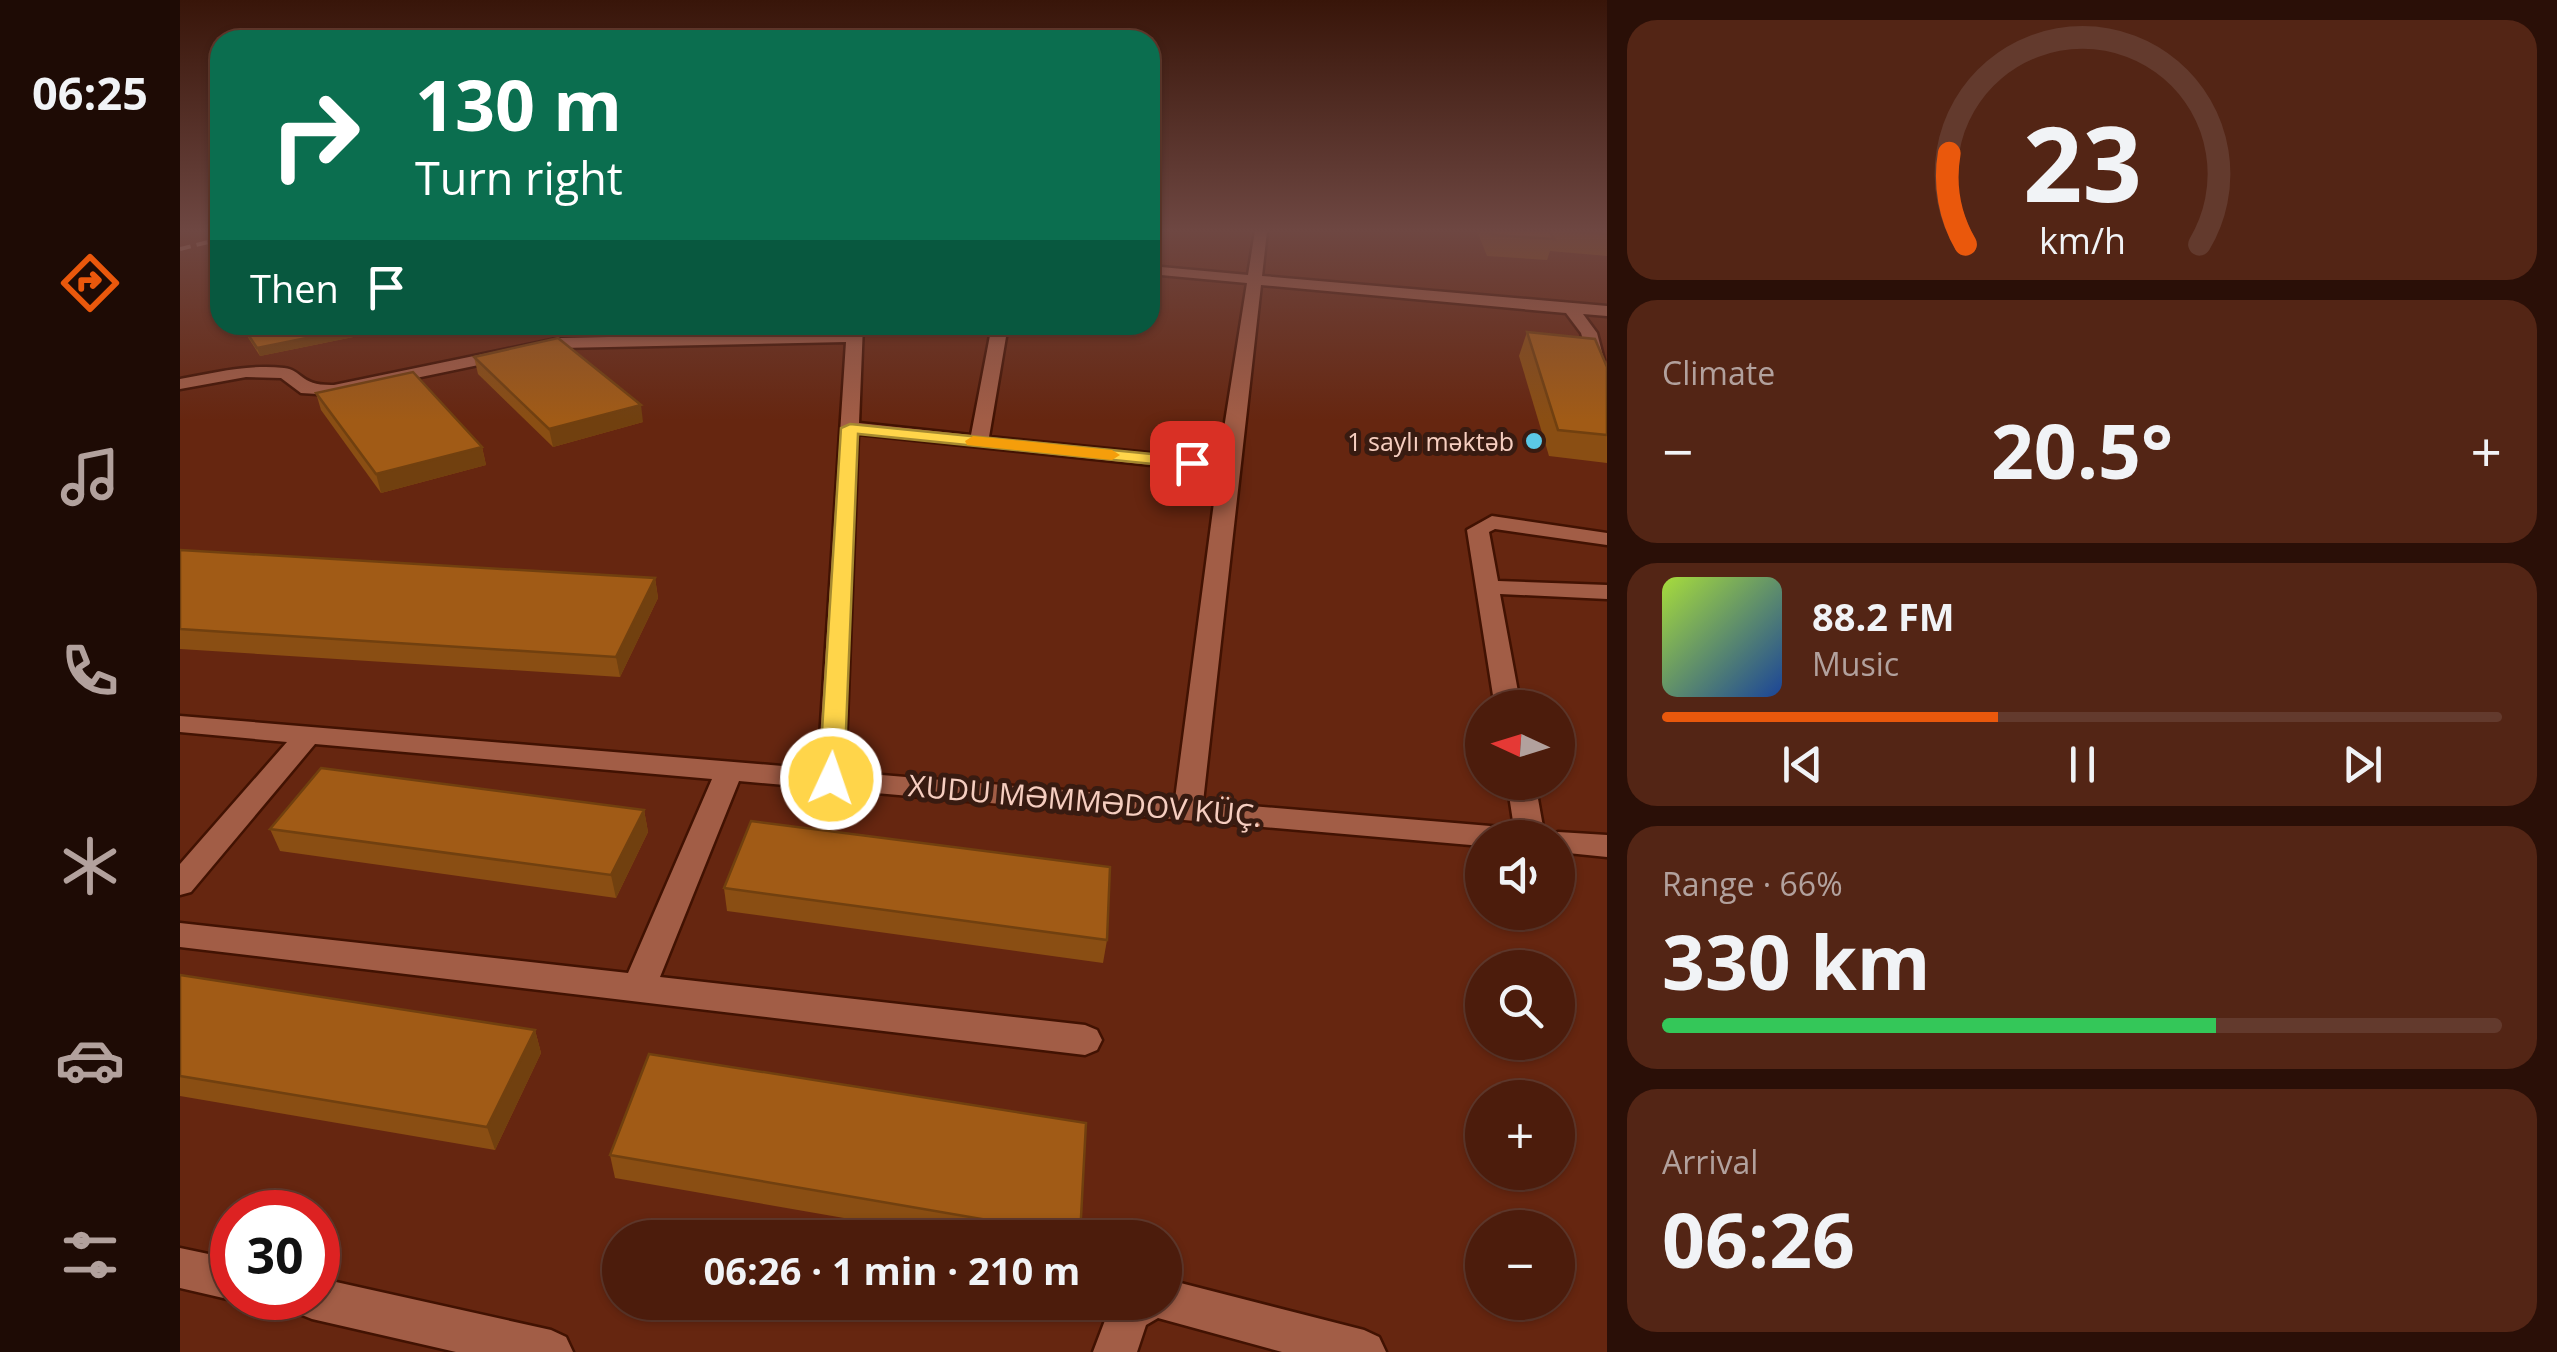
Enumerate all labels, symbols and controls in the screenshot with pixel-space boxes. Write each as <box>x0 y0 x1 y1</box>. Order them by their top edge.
text: 130 m <box>415 56 622 152</box>
text: 06:25 <box>32 62 148 123</box>
icon: right <box>250 70 380 200</box>
text: 23 <box>2023 91 2141 232</box>
text: Turn right <box>415 147 623 208</box>
text: km/h <box>2039 216 2125 264</box>
icon: directions <box>55 248 125 318</box>
icon: arrive <box>359 260 414 315</box>
text: Then <box>250 262 339 314</box>
text: Climate <box>1662 351 1775 394</box>
text: 20.5° <box>1991 399 2173 501</box>
text: − <box>1662 413 1693 488</box>
text: + <box>2471 413 2502 488</box>
pin <box>1150 421 1235 506</box>
place label: 1 saylı məktəb <box>1347 424 1514 458</box>
marker: 1 saylı məktəb <box>1523 430 1545 452</box>
icon: arrive <box>1165 436 1220 491</box>
icon: music <box>55 442 125 512</box>
text: 88.2 FM <box>1812 590 1955 642</box>
icon: phone <box>55 636 125 706</box>
text: Music <box>1812 642 1899 685</box>
north arrow <box>1465 690 1575 800</box>
map controls <box>1465 690 1575 1320</box>
position arrow <box>779 727 883 831</box>
icon: previous <box>1775 737 1830 792</box>
icon: pause <box>2055 737 2110 792</box>
icon: next <box>2335 737 2390 792</box>
street label: XUDU MƏMMƏDOV KÜÇ. <box>907 764 1263 836</box>
button: sound <box>1465 820 1575 930</box>
icon: climate <box>55 831 125 901</box>
text: Range · 66% <box>1662 862 1843 905</box>
text: 330 km <box>1662 910 1930 1012</box>
button: search <box>1465 950 1575 1060</box>
icon: car <box>55 1025 125 1095</box>
button: + <box>1465 1080 1575 1190</box>
text: Arrival <box>1662 1140 1758 1183</box>
text: 06:26 <box>1662 1188 1855 1290</box>
speed limit sign: 30 <box>210 1190 340 1320</box>
button: − <box>1465 1210 1575 1320</box>
icon: filters <box>55 1220 125 1290</box>
text: 06:26 · 1 min · 210 m <box>704 1244 1080 1296</box>

